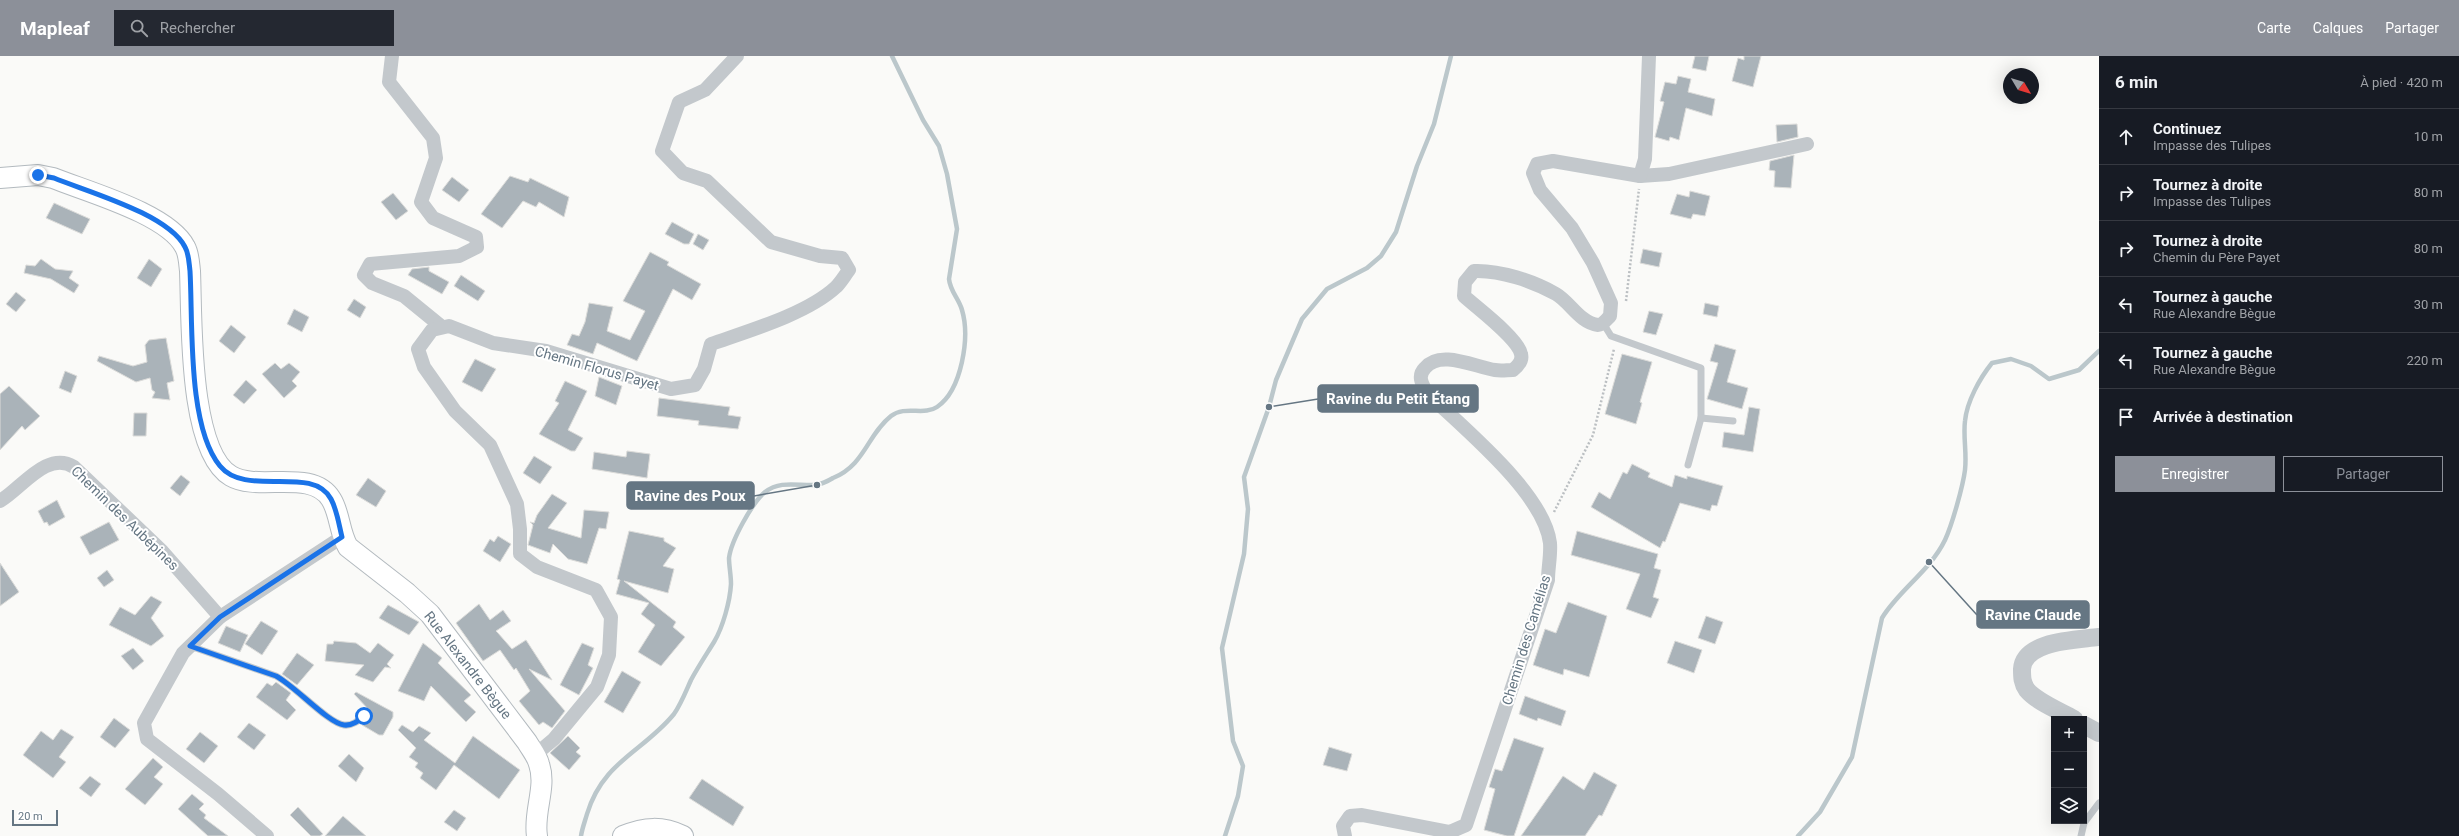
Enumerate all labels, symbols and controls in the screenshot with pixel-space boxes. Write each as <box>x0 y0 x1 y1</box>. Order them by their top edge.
search box <box>114 10 394 46</box>
text: Mapleaf <box>20 17 90 40</box>
icon: search <box>128 17 150 39</box>
text: Rechercher <box>160 19 235 37</box>
text: Carte <box>2257 20 2291 36</box>
text: Calques <box>2313 20 2363 36</box>
text: Partager <box>2385 20 2439 36</box>
north arrow <box>2003 68 2039 104</box>
text: 6 min <box>2115 72 2158 92</box>
text: À pied · 420 m <box>2360 75 2443 90</box>
text: Continuez <box>2153 120 2221 138</box>
icon: ahead <box>2115 126 2137 148</box>
text: 10 m <box>2414 129 2443 144</box>
text: Impasse des Tulipes <box>2153 138 2271 153</box>
route end <box>29 166 47 184</box>
text: Tournez à droite <box>2153 176 2262 194</box>
icon: right <box>2115 182 2137 204</box>
text: 80 m <box>2414 185 2443 200</box>
text: Impasse des Tulipes <box>2153 194 2271 209</box>
text: Tournez à droite <box>2153 232 2262 250</box>
icon: right <box>2115 238 2137 260</box>
text: 80 m <box>2414 241 2443 256</box>
text: Chemin du Père Payet <box>2153 250 2280 265</box>
text: Tournez à gauche <box>2153 288 2272 306</box>
icon: left <box>2115 294 2137 316</box>
text: 30 m <box>2414 297 2443 312</box>
text: Rue Alexandre Bègue <box>2153 306 2276 321</box>
street label: Chemin Florus Payet <box>533 343 661 393</box>
text: Tournez à gauche <box>2153 344 2272 362</box>
icon: left <box>2115 350 2137 372</box>
text: 220 m <box>2406 353 2443 368</box>
text: Rue Alexandre Bègue <box>2153 362 2276 377</box>
callout: Ravine du Petit Étang <box>1318 385 1478 412</box>
text: Ravine du Petit Étang <box>1326 390 1470 408</box>
icon: arrive <box>2115 406 2137 428</box>
text: Arrivée à destination <box>2153 408 2293 426</box>
button: Enregistrer <box>2115 456 2275 492</box>
button: Partager <box>2283 456 2443 492</box>
street label: Chemin des Aubépines <box>68 463 182 573</box>
callout: Ravine des Poux <box>627 482 754 509</box>
text: Ravine des Poux <box>634 487 746 505</box>
street label: Chemin des Camélias <box>1499 573 1553 707</box>
callout: Ravine Claude <box>1977 601 2089 628</box>
text: Ravine Claude <box>1985 606 2081 624</box>
street label: Rue Alexandre Bègue <box>421 608 515 722</box>
route start <box>355 707 373 725</box>
map controls <box>2051 716 2087 824</box>
button: + <box>2051 716 2087 752</box>
button: − <box>2051 752 2087 788</box>
button: layers <box>2051 788 2087 824</box>
scale bar <box>12 808 58 827</box>
text: 20 m <box>18 810 43 823</box>

